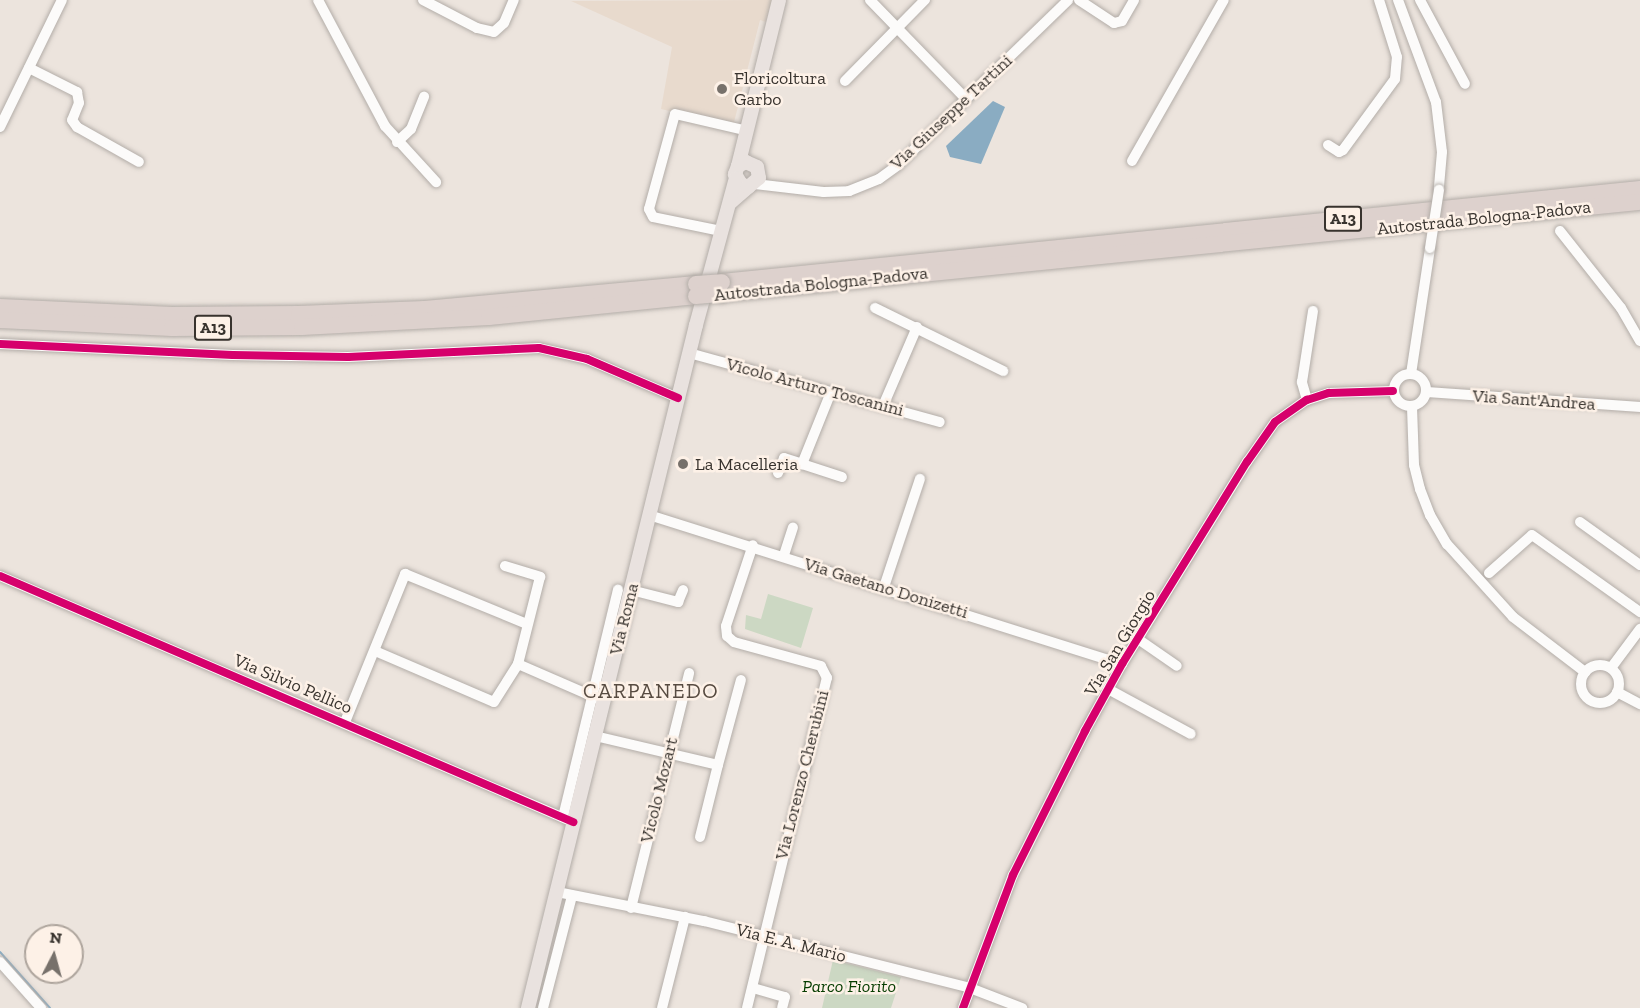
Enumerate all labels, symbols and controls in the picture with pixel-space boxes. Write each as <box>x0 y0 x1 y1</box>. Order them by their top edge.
street label: Via Giuseppe Tartini <box>885 50 1017 174</box>
place label: Floricoltura Garbo <box>734 68 826 110</box>
marker: Floricoltura Garbo <box>715 82 729 96</box>
street label: Autostrada Bologna-Padova <box>1376 196 1592 240</box>
road number: A13 <box>1324 206 1362 232</box>
street label: Autostrada Bologna-Padova <box>713 262 929 306</box>
road number: A13 <box>194 315 232 341</box>
street label: Vicolo Arturo Toscanini <box>723 353 907 421</box>
street label: Via Sant'Andrea <box>1472 385 1596 415</box>
place label: La Macelleria <box>695 453 798 475</box>
marker: La Macelleria <box>676 457 690 471</box>
street label: Via Gaetano Donizetti <box>801 553 971 623</box>
street label: Via Roma <box>605 581 643 657</box>
street label: Via San Giorgio <box>1080 586 1160 700</box>
street label: Via Silvio Pellico <box>231 649 355 719</box>
district label: CARPANEDO <box>583 678 719 704</box>
street label: Via Lorenzo Cherubini <box>770 688 834 862</box>
street label: Vicolo Mozart <box>635 735 683 845</box>
street label: Via E. A. Mario <box>733 919 849 967</box>
north arrow <box>24 924 84 984</box>
text: N <box>49 928 63 948</box>
park label: Parco Fiorito <box>802 975 896 997</box>

